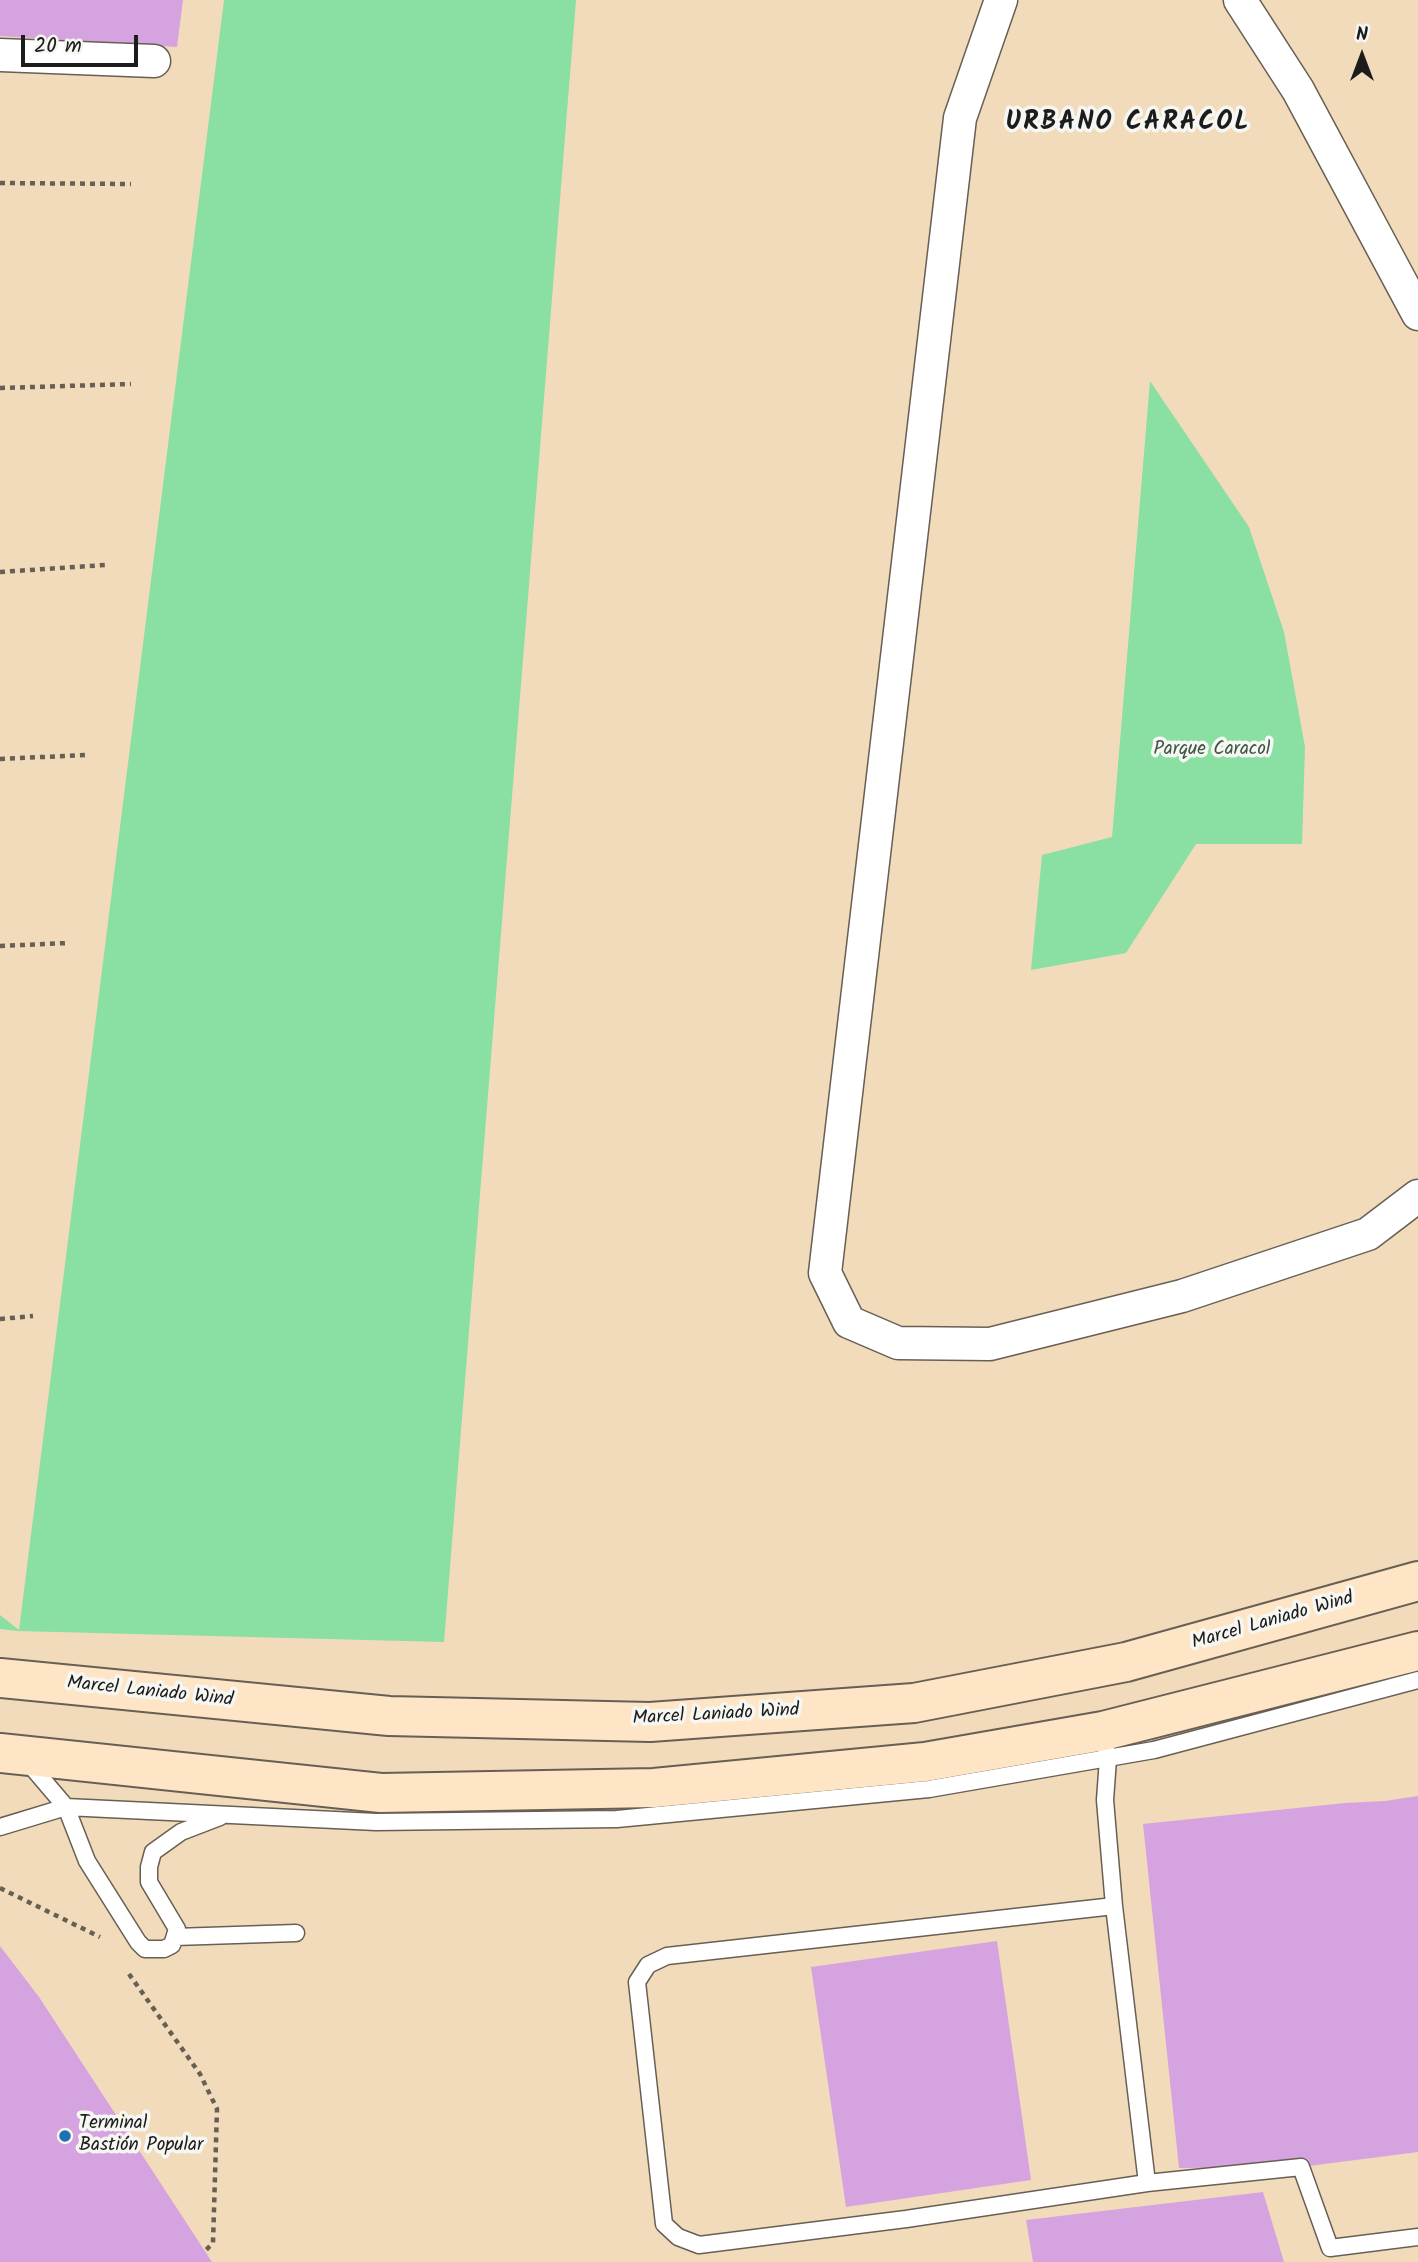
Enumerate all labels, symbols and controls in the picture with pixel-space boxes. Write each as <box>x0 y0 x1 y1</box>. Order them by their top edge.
text: N <box>1356 20 1368 50</box>
scale bar <box>24 21 142 65</box>
north arrow <box>1327 21 1397 91</box>
text: 20 m <box>34 30 82 63</box>
district label: URBANO CARACOL <box>1007 109 1249 141</box>
park label: Parque Caracol <box>1153 740 1271 762</box>
street label: Marcel Laniado Wind <box>1190 1588 1356 1656</box>
street label: Marcel Laniado Wind <box>66 1673 234 1713</box>
street label: Marcel Laniado Wind <box>632 1700 800 1732</box>
place label: Terminal Bastión Popular <box>79 2114 203 2158</box>
marker: Terminal Bastión Popular <box>57 2128 73 2144</box>

